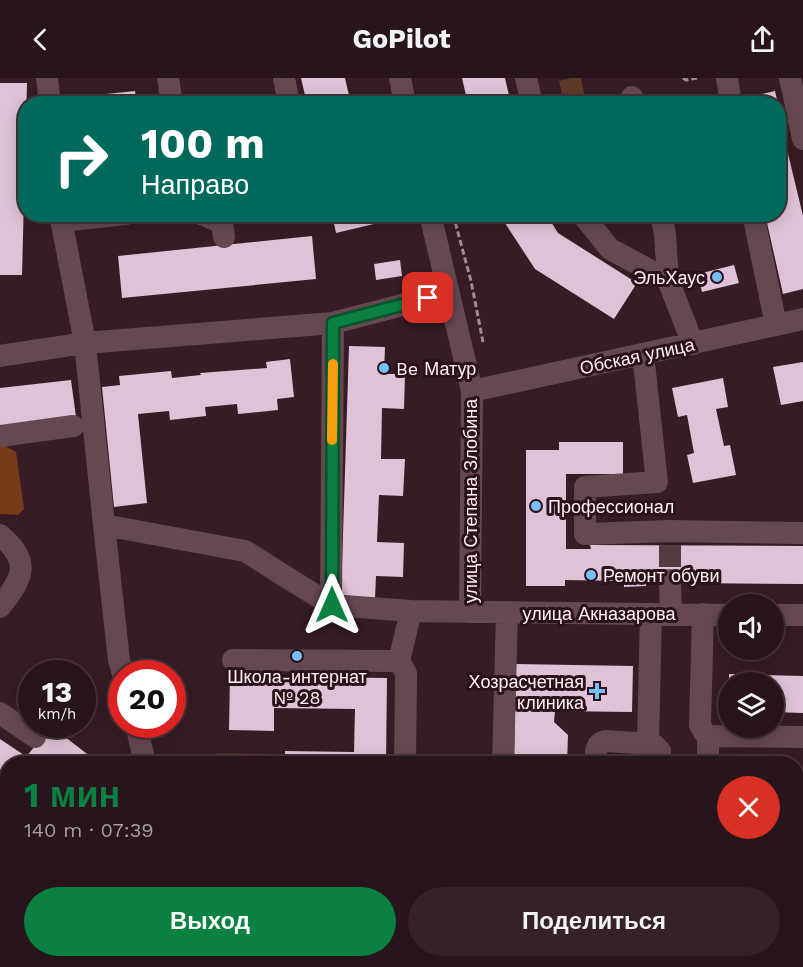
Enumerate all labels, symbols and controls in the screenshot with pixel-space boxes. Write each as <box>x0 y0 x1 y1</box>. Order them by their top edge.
icon: back <box>24 23 57 56</box>
text: GoPilot <box>352 23 451 55</box>
icon: share <box>746 23 779 56</box>
text: 100 m <box>141 119 265 168</box>
icon: right <box>42 120 120 198</box>
text: Направо <box>141 169 249 201</box>
place label: ЭльХаус <box>633 267 705 288</box>
marker: ЭльХаус <box>710 270 724 284</box>
pin <box>402 272 453 323</box>
icon: arrive <box>411 281 444 314</box>
street label: Обская улица <box>578 333 697 378</box>
place label: Be Матур <box>396 358 476 379</box>
marker: Be Матур <box>377 361 391 375</box>
street label: улица Степана Злобина <box>460 398 481 603</box>
place label: Профессионал <box>548 496 674 517</box>
marker: Профессионал <box>529 499 543 513</box>
place label: Ремонт обуви <box>603 565 719 586</box>
marker: Ремонт обуви <box>584 568 598 582</box>
position arrow <box>300 573 364 637</box>
map controls <box>718 594 784 738</box>
button: sound <box>718 594 784 660</box>
street label: улица Акназарова <box>523 603 676 624</box>
marker: Школа-интернат № 28 <box>290 649 304 663</box>
speed limit sign: 20 <box>108 660 186 738</box>
place label: Школа-интернат № 28 <box>227 666 367 708</box>
place label: Хозрасчетная клиника <box>469 671 585 713</box>
button: layers <box>718 672 784 738</box>
text: 13 <box>42 674 72 709</box>
marker: Хозрасчетная клиника <box>588 682 606 700</box>
text: km/h <box>38 705 76 723</box>
text: 1 мин <box>24 774 120 816</box>
button: close <box>717 776 780 839</box>
text: 140 m · 07:39 <box>24 818 154 842</box>
button: Выход <box>24 887 396 956</box>
button: Поделиться <box>408 887 780 956</box>

